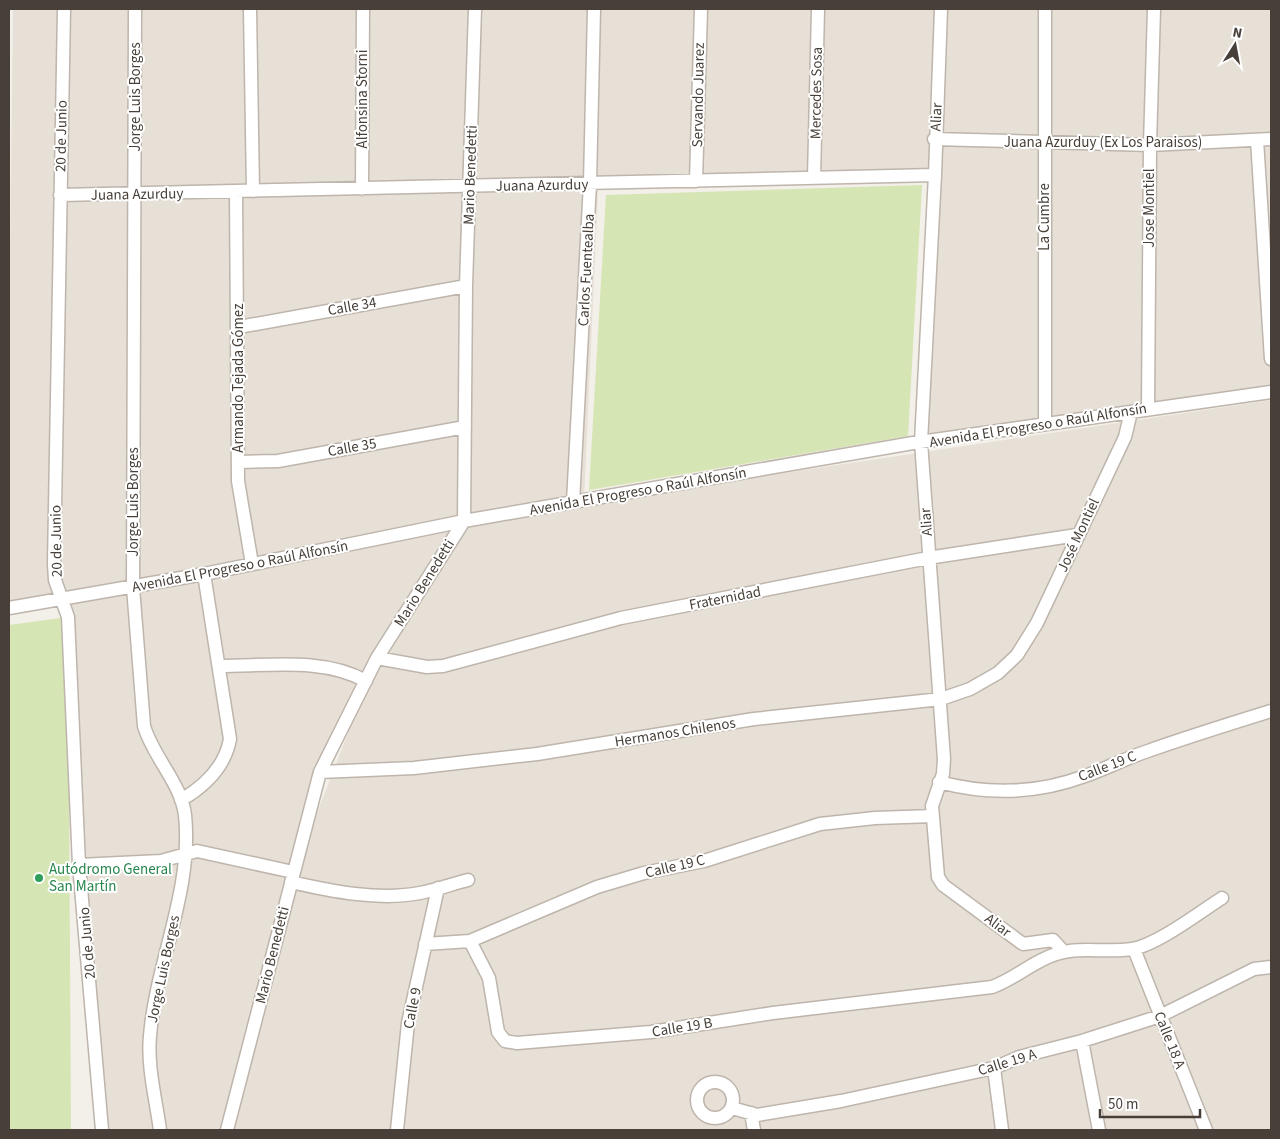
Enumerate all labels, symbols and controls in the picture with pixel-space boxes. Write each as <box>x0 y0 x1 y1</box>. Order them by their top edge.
north arrow <box>1210 20 1260 70</box>
text: N <box>1231 23 1244 44</box>
street label: Jorge Luis Borges <box>125 42 146 152</box>
street label: Servando Juarez <box>687 42 710 148</box>
street label: Mercedes Sosa <box>805 47 828 139</box>
street label: Alfonsina Storni <box>352 49 373 149</box>
street label: 20 de Junio <box>50 100 73 172</box>
street label: Aliar <box>925 101 948 132</box>
street label: Mario Benedetti <box>458 125 483 225</box>
street label: Juana Azurduy (Ex Los Paraisos) <box>1004 132 1202 153</box>
street label: Jose Montiel <box>1139 168 1160 248</box>
street label: Juana Azurduy <box>495 174 589 197</box>
street label: Juana Azurduy <box>90 183 184 206</box>
street label: La Cumbre <box>1034 183 1055 251</box>
street label: Carlos Fuentealba <box>573 213 600 327</box>
street label: Calle 34 <box>326 292 379 321</box>
street label: Armando Tejada Gómez <box>228 303 249 453</box>
street label: Avenida El Progreso o Raúl Alfonsín <box>928 398 1148 453</box>
street label: Calle 35 <box>326 433 378 462</box>
street label: Jorge Luis Borges <box>123 447 144 557</box>
street label: Avenida El Progreso o Raúl Alfonsín <box>528 462 748 521</box>
street label: José Montiel <box>1052 495 1105 576</box>
street label: 20 de Junio <box>45 505 68 577</box>
street label: Aliar <box>915 506 938 537</box>
street label: Avenida El Progreso o Raúl Alfonsín <box>130 535 350 598</box>
street label: Mario Benedetti <box>389 535 460 631</box>
street label: Fraternidad <box>687 581 763 616</box>
street label: Hermanos Chilenos <box>613 713 737 752</box>
street label: Calle 19 C <box>1075 746 1140 787</box>
street label: Calle 19 C <box>643 849 707 884</box>
place label: Autódromo General San Martín <box>49 859 172 897</box>
marker: Autódromo General San Martín <box>33 872 45 884</box>
street label: Mario Benedetti <box>250 904 295 1006</box>
street label: 20 de Junio <box>74 906 101 980</box>
street label: Aliar <box>980 908 1016 943</box>
street label: Jorge Luis Borges <box>142 913 185 1025</box>
street label: Calle 9 <box>398 986 427 1031</box>
street label: Calle 18 A <box>1149 1008 1191 1073</box>
street label: Calle 19 B <box>650 1012 714 1043</box>
street label: Calle 19 A <box>975 1043 1040 1081</box>
scale bar <box>1100 1086 1200 1118</box>
text: 50 m <box>1108 1094 1138 1115</box>

